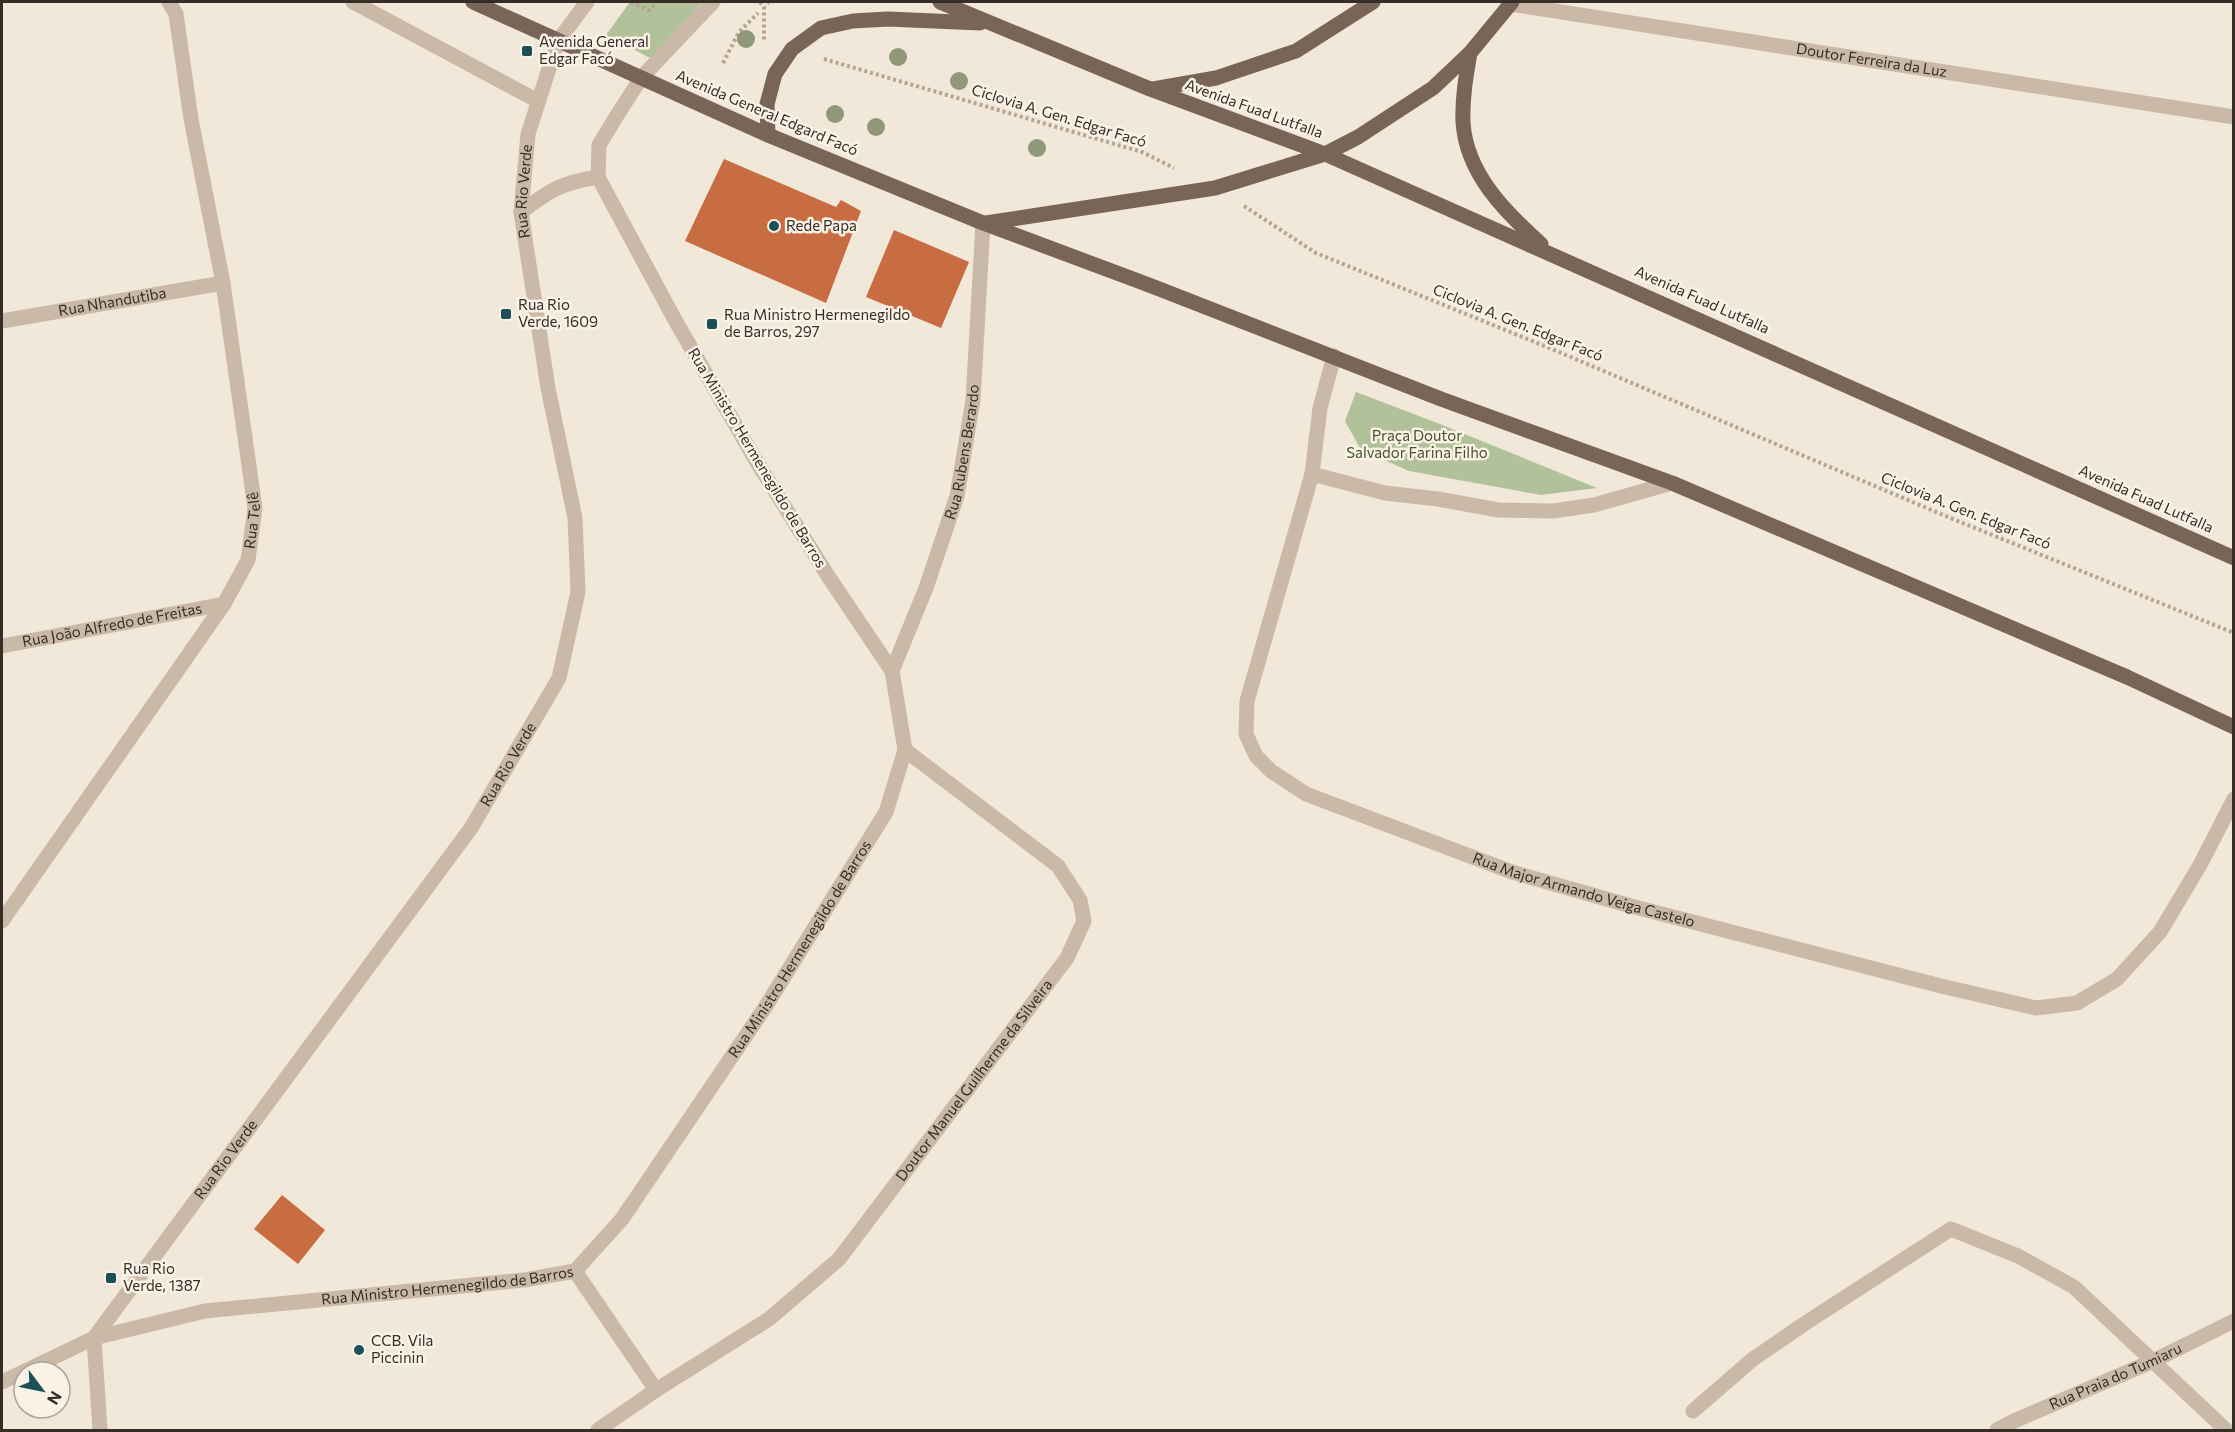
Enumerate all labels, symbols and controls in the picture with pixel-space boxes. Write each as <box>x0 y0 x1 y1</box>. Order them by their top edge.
place label: Avenida General Edgar Facó <box>539 32 649 67</box>
street label: Doutor Ferreira da Luz <box>1795 39 1948 80</box>
marker: Avenida General Edgar Facó <box>520 44 534 58</box>
street label: Avenida General Edgard Facó <box>674 66 861 159</box>
street label: Avenida Fuad Lutfalla <box>1183 75 1326 141</box>
street label: Ciclovia A. Gen. Edgar Facó <box>970 80 1149 150</box>
street label: Rua Rio Verde <box>511 143 535 240</box>
place label: Rede Papa <box>786 216 857 234</box>
marker: Rede Papa <box>767 219 781 233</box>
street label: Avenida Fuad Lutfalla <box>1632 261 1772 337</box>
street label: Ciclovia A. Gen. Edgar Facó <box>1431 280 1606 364</box>
street label: Rua Nhandutiba <box>57 283 168 319</box>
place label: Rua Rio Verde, 1609 <box>518 295 598 330</box>
place label: Rua Ministro Hermenegildo de Barros, 297 <box>724 305 910 340</box>
marker: Rua Rio Verde, 1609 <box>499 307 513 321</box>
marker: Rua Ministro Hermenegildo de Barros, 297 <box>705 317 719 331</box>
street label: Rua Ministro Hermenegildo de Barros <box>685 344 831 571</box>
street label: Rua Rubens Berardo <box>940 384 982 522</box>
park label: Praça Doutor Salvador Farina Filho <box>1346 426 1488 461</box>
street label: Avenida Fuad Lutfalla <box>2076 460 2216 536</box>
street label: Ciclovia A. Gen. Edgar Facó <box>1879 468 2054 552</box>
street label: Rua Telê <box>240 491 263 550</box>
street label: Rua João Alfredo de Freitas <box>20 598 203 650</box>
street label: Rua Rio Verde <box>476 719 539 809</box>
street label: Rua Ministro Hermenegildo de Barros <box>724 836 875 1061</box>
street label: Rua Major Armando Veiga Castelo <box>1470 848 1697 930</box>
street label: Doutor Manuel Guilherme da Silveira <box>891 976 1056 1184</box>
street label: Rua Rio Verde <box>190 1116 260 1202</box>
place label: Rua Rio Verde, 1387 <box>123 1259 201 1294</box>
street label: Rua Ministro Hermenegildo de Barros <box>320 1261 575 1308</box>
marker: Rua Rio Verde, 1387 <box>104 1271 118 1285</box>
place label: CCB. Vila Piccinin <box>371 1331 433 1366</box>
street label: Rua Praia do Tumiaru <box>2046 1338 2184 1413</box>
marker: CCB. Vila Piccinin <box>352 1343 366 1357</box>
north arrow <box>12 1360 72 1420</box>
text: N <box>44 1388 66 1408</box>

